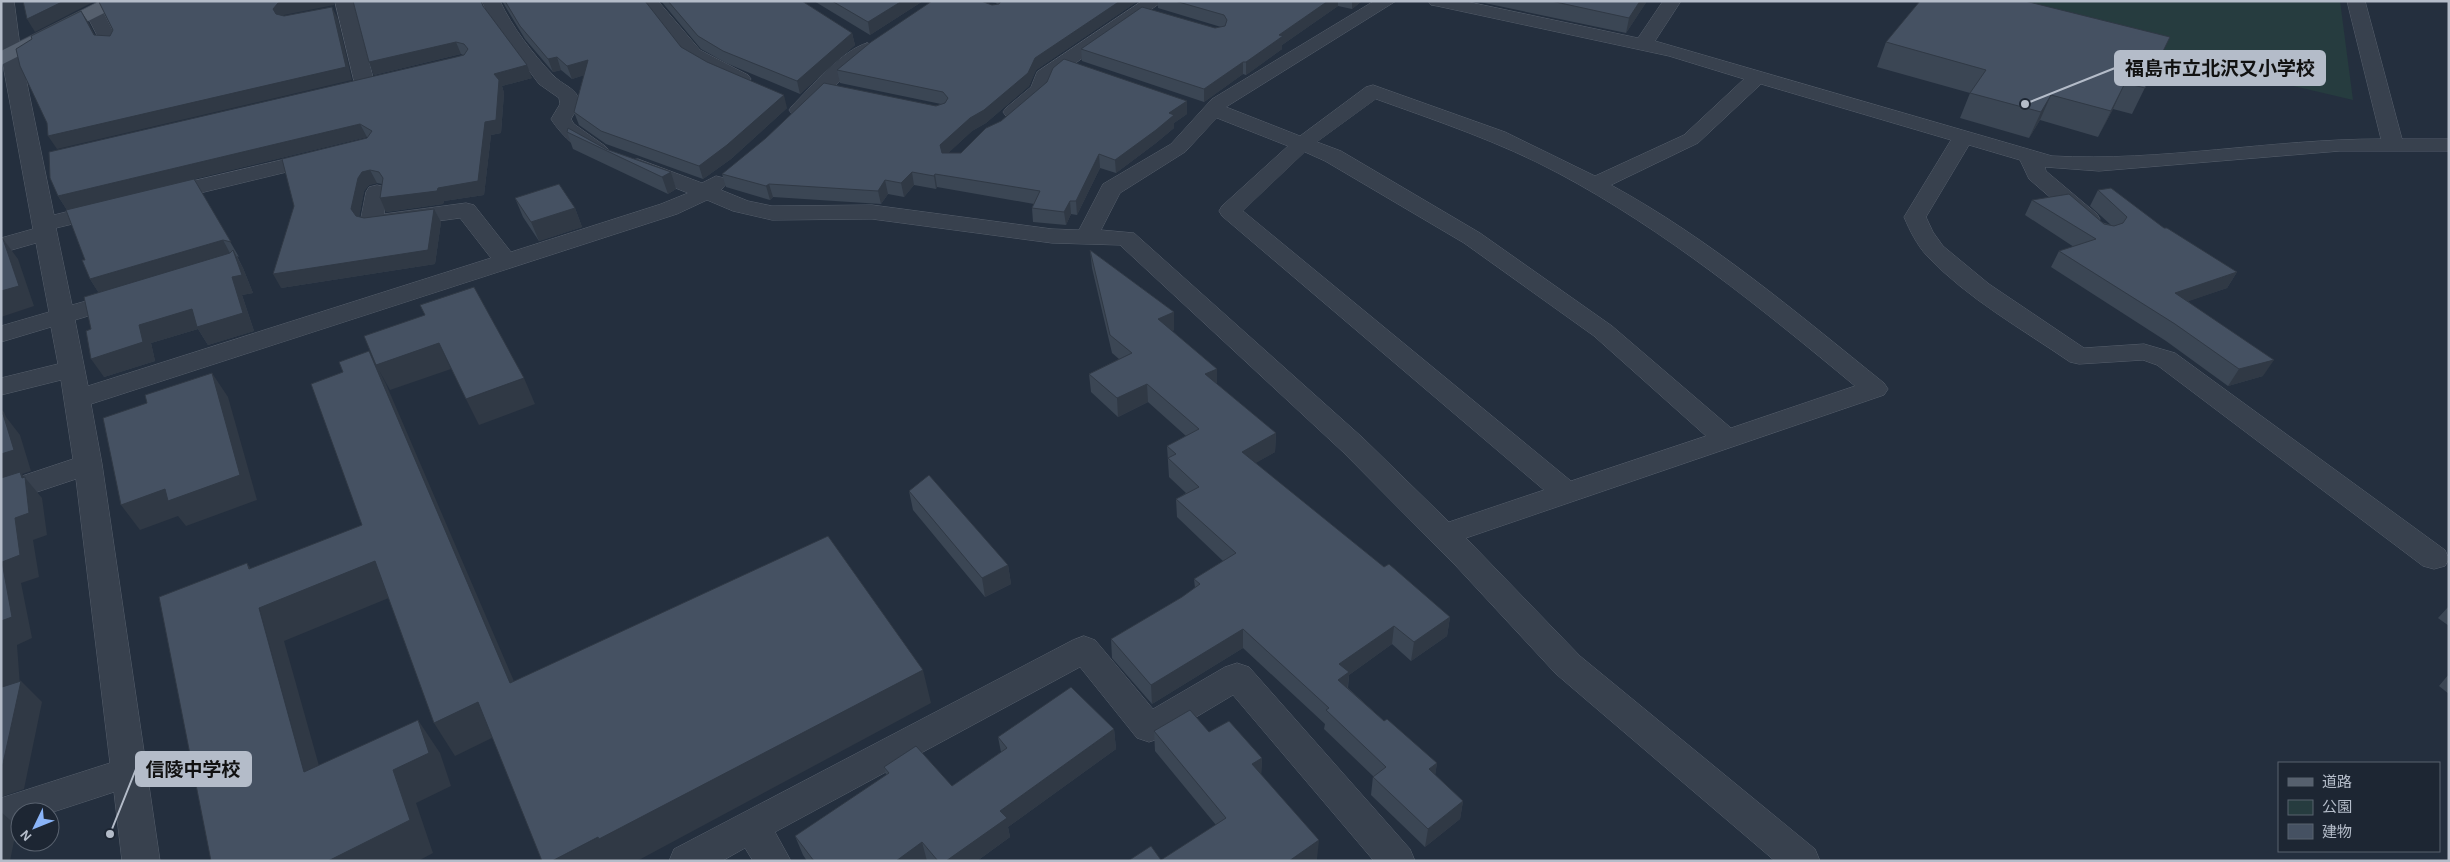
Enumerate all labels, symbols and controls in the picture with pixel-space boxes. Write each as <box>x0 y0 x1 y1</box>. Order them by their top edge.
callout: 福島市立北沢又小学校 <box>2115 51 2325 85</box>
text: 福島市立北沢又小学校 <box>2125 58 2315 79</box>
callout: 信陵中学校 <box>136 752 251 786</box>
text: 信陵中学校 <box>145 759 241 780</box>
legend <box>2278 762 2440 852</box>
text: 道路 <box>2322 774 2352 790</box>
text: 公園 <box>2322 799 2352 815</box>
north arrow <box>10 802 60 852</box>
text: 建物 <box>2322 824 2352 840</box>
text: N <box>18 827 35 844</box>

